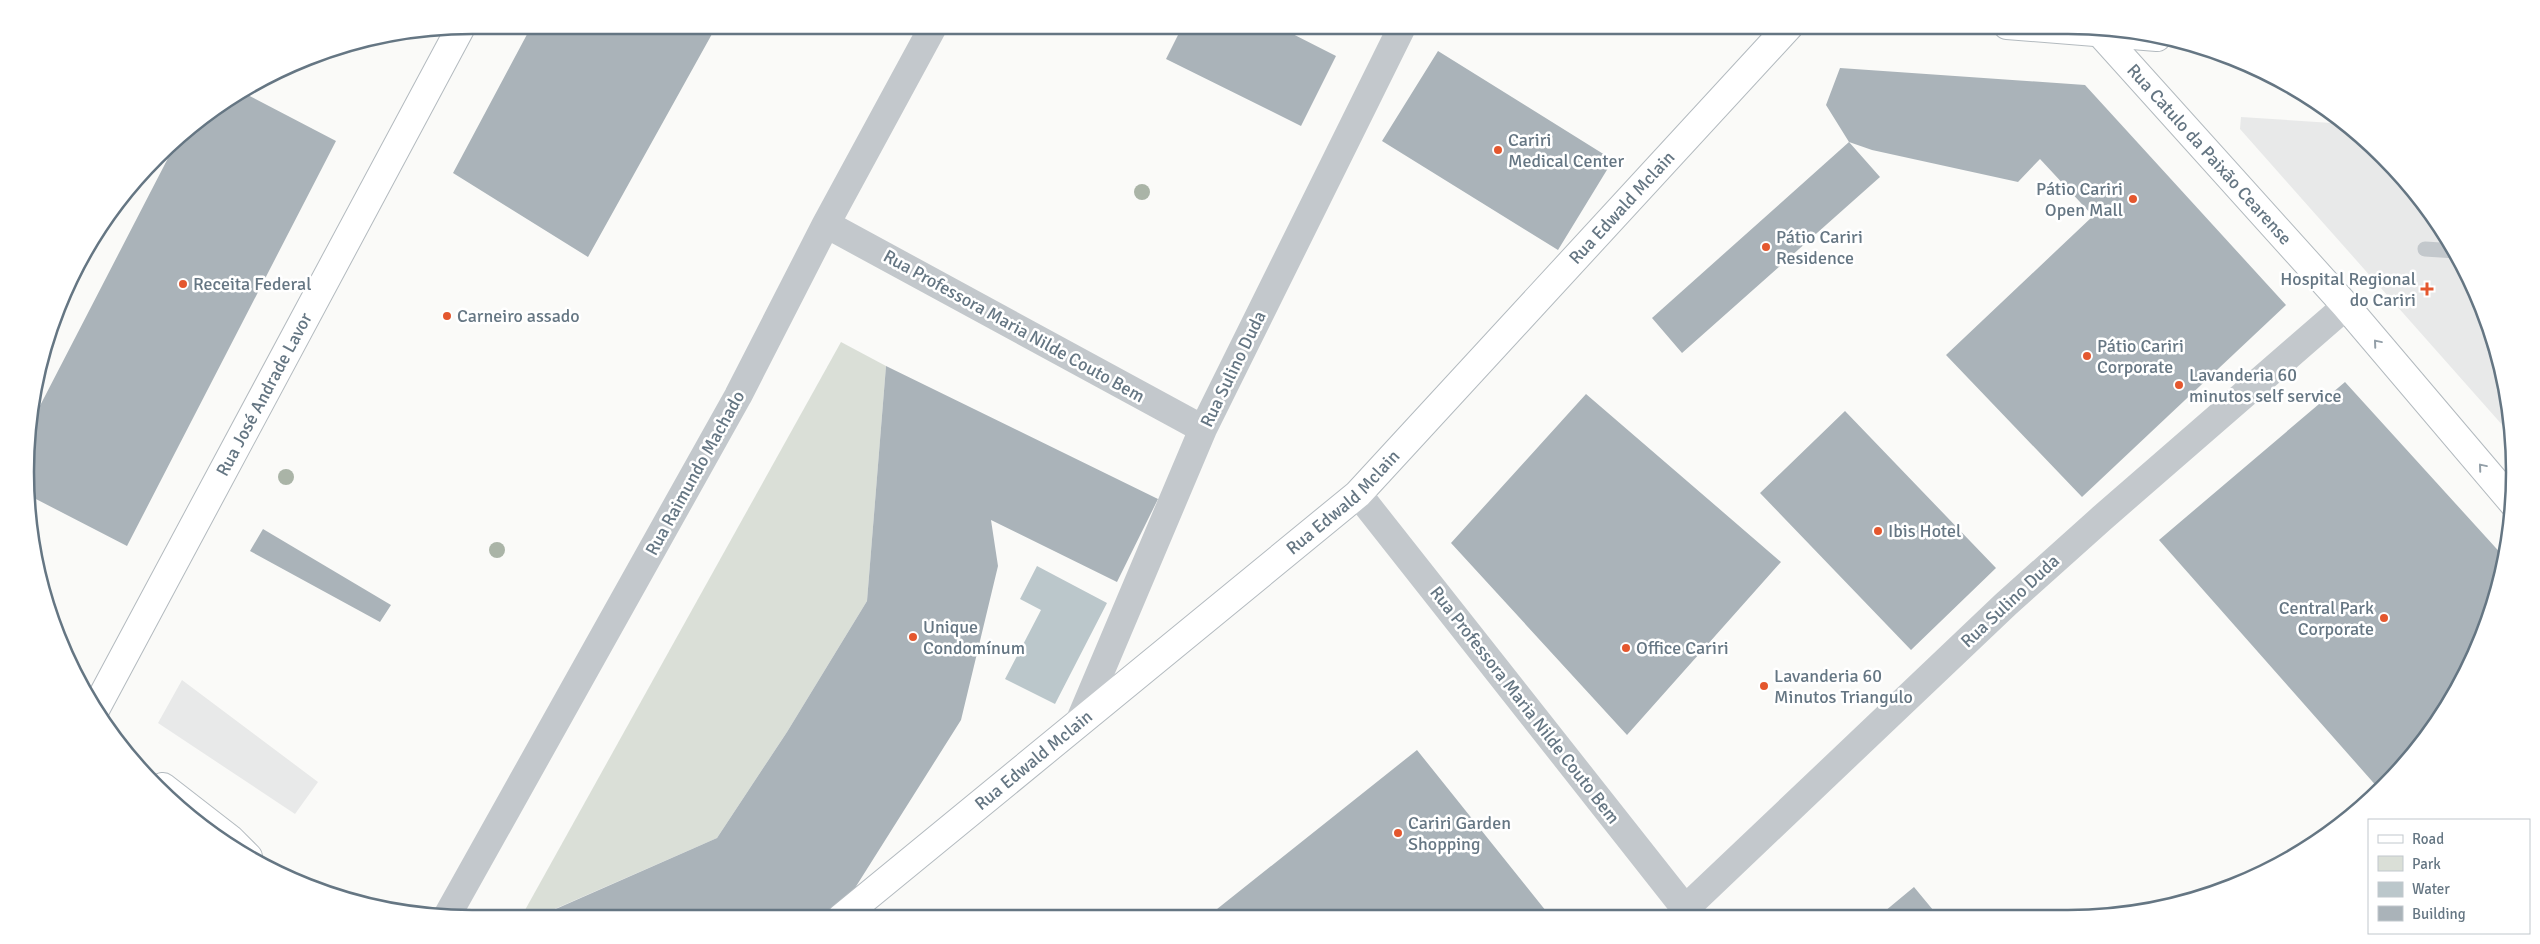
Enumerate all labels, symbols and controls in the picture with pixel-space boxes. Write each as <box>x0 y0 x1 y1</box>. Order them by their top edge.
street label: Rua Catulo da Paixão Cearense <box>2122 59 2296 249</box>
place label: Cariri Medical Center <box>1508 129 1624 172</box>
marker: Cariri Medical Center <box>1492 144 1504 156</box>
street label: Rua Edwald Mclain <box>1564 147 1679 269</box>
place label: Pátio Cariri Open Mall <box>2036 178 2123 221</box>
marker: Pátio Cariri Open Mall <box>2127 193 2139 205</box>
place label: Pátio Cariri Residence <box>1776 226 1863 269</box>
marker: Pátio Cariri Residence <box>1760 241 1772 253</box>
street label: Rua Professora Maria Nilde Couto Bem <box>879 245 1149 407</box>
place label: Hospital Regional do Cariri <box>2280 268 2416 311</box>
place label: Receita Federal <box>193 273 311 295</box>
marker: Receita Federal <box>177 278 189 290</box>
marker: Hospital Regional do Cariri <box>2420 282 2434 296</box>
place label: Carneiro assado <box>457 305 580 327</box>
street label: Rua Sulino Duda <box>1195 307 1271 431</box>
street label: Rua José Andrade Lavor <box>211 309 317 480</box>
marker: Carneiro assado <box>441 310 453 322</box>
place label: Pátio Cariri Corporate <box>2097 335 2184 378</box>
one-way arrow <box>2375 340 2383 349</box>
marker: Pátio Cariri Corporate <box>2081 350 2093 362</box>
place label: Lavanderia 60 minutos self service <box>2189 364 2342 407</box>
marker: Lavanderia 60 minutos self service <box>2173 379 2185 391</box>
street label: Rua Raimundo Machado <box>641 387 749 559</box>
street label: Rua Edwald Mclain <box>1282 445 1404 559</box>
one-way arrow <box>2479 464 2488 473</box>
place label: Ibis Hotel <box>1888 520 1961 542</box>
marker: Ibis Hotel <box>1872 525 1884 537</box>
street label: Rua Sulino Duda <box>1956 550 2064 652</box>
street label: Rua Professora Maria Nilde Couto Bem <box>1425 582 1625 828</box>
place label: Central Park Corporate <box>2279 597 2374 640</box>
marker: Central Park Corporate <box>2378 612 2390 624</box>
place label: Unique Condomínum <box>923 616 1025 659</box>
marker: Unique Condomínum <box>907 631 919 643</box>
place label: Office Cariri <box>1636 637 1729 659</box>
marker: Office Cariri <box>1620 642 1632 654</box>
place label: Lavanderia 60 Minutos Triangulo <box>1774 665 1913 708</box>
marker: Lavanderia 60 Minutos Triangulo <box>1758 680 1770 692</box>
street label: Rua Edwald Mclain <box>970 705 1097 815</box>
place label: Cariri Garden Shopping <box>1408 812 1511 855</box>
legend <box>2368 819 2530 934</box>
marker: Cariri Garden Shopping <box>1392 827 1404 839</box>
text: Road <box>2412 830 2444 848</box>
text: Park <box>2412 855 2441 873</box>
text: Water <box>2412 880 2450 898</box>
text: Building <box>2412 905 2466 923</box>

